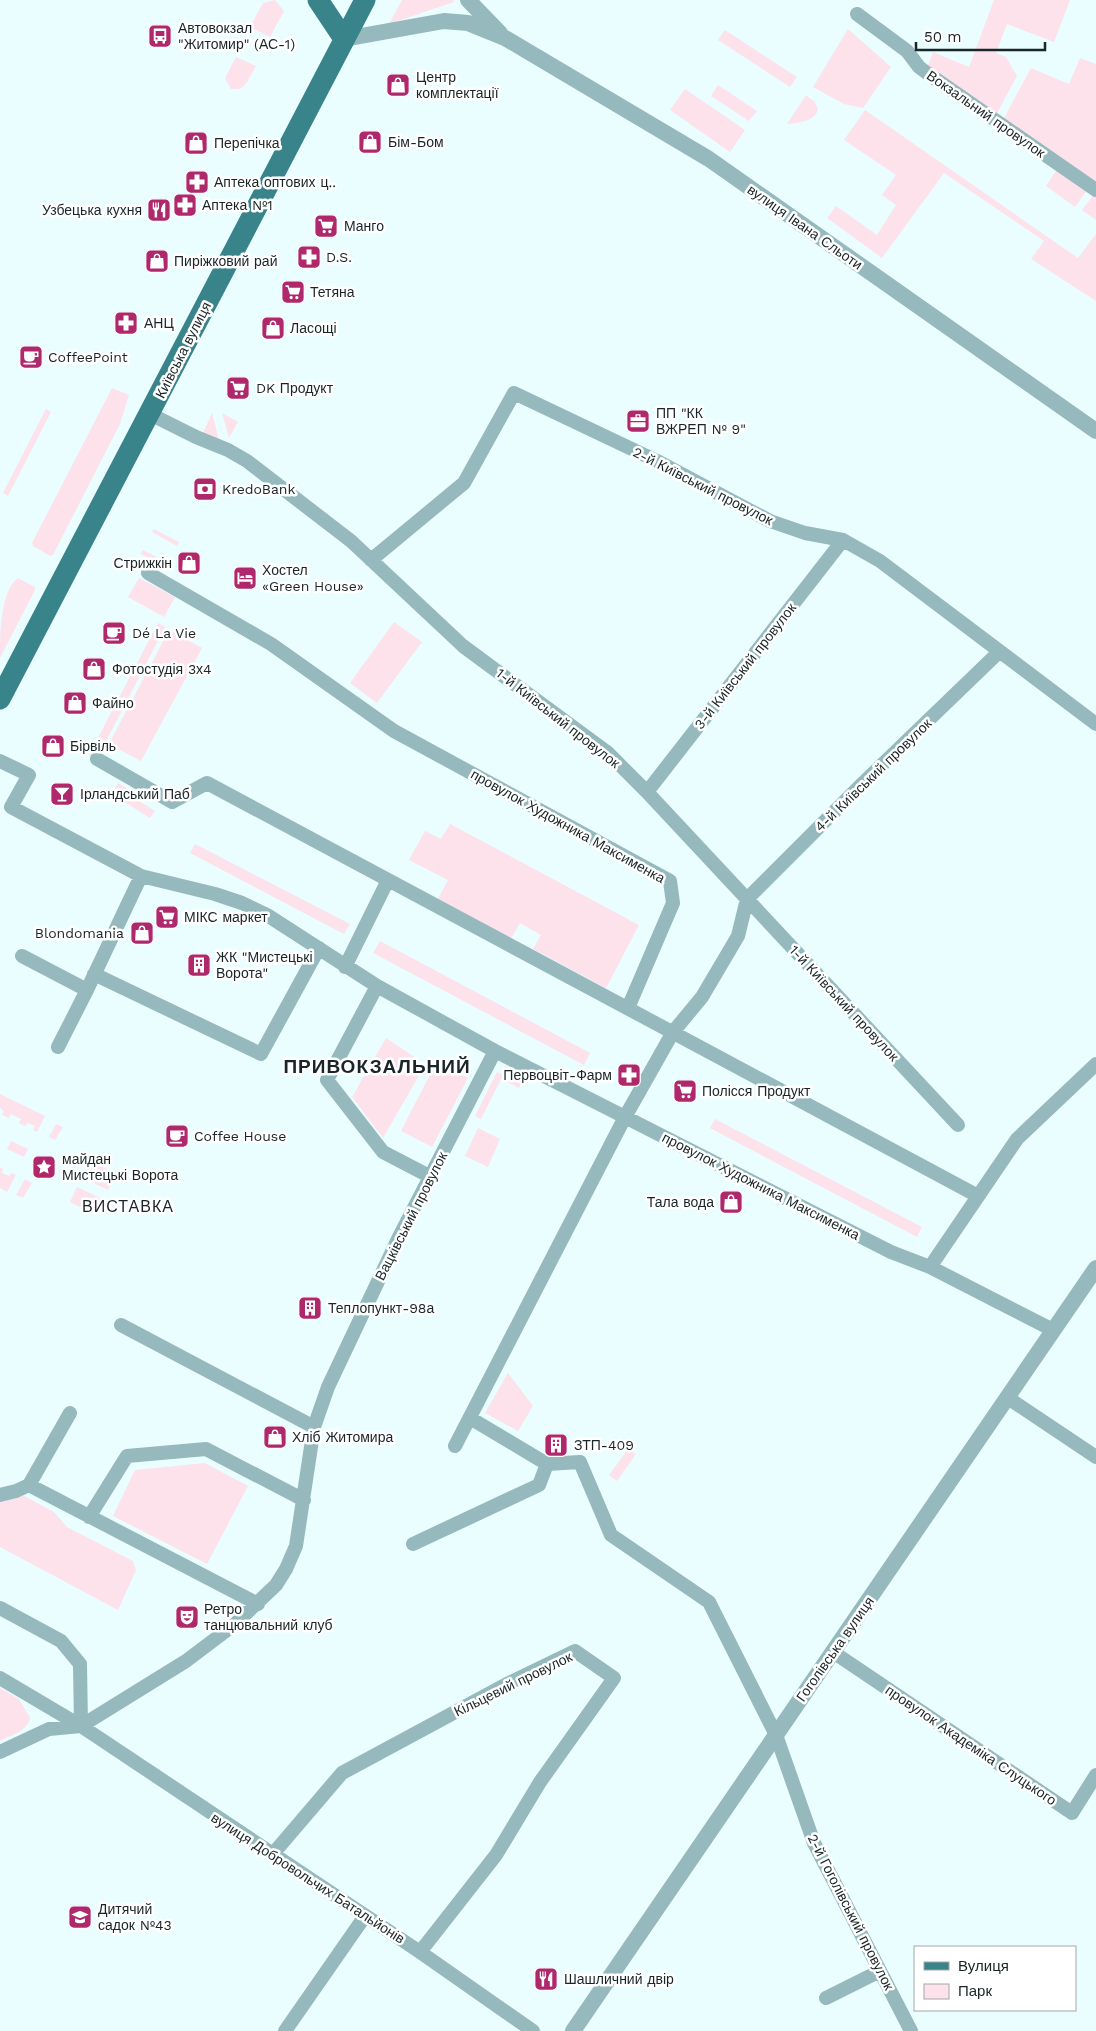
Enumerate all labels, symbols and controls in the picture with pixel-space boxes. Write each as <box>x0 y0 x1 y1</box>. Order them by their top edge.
place label: Автовокзал "Житомир" (АС-1) <box>178 20 295 52</box>
scale bar <box>916 20 1045 52</box>
bus stop icon: Автовокзал "Житомир" (АС-1) <box>147 23 173 49</box>
text: 50 m <box>924 28 961 46</box>
street label: Вокзальний провулок <box>924 67 1049 161</box>
place label: Центр комплектації <box>416 69 499 101</box>
shop icon: Центр комплектації <box>385 72 411 98</box>
shop icon: Бім-Бом <box>357 129 383 155</box>
shop icon: Перепічка <box>183 130 209 156</box>
place label: Бім-Бом <box>388 134 444 150</box>
place label: Перепічка <box>214 135 280 151</box>
pharmacy icon: Аптека оптових ц‥ <box>184 169 210 195</box>
place label: Аптека оптових ц‥ <box>214 174 336 190</box>
street label: вулиця Івана Сльоти <box>744 181 866 273</box>
pharmacy icon: Аптека №1 <box>172 192 198 218</box>
restaurant icon: Узбецька кухня <box>146 197 172 223</box>
place label: Аптека №1 <box>202 197 273 213</box>
place label: Узбецька кухня <box>42 202 142 218</box>
supermarket icon: Манго <box>313 213 339 239</box>
place label: Манго <box>344 218 384 234</box>
pharmacy icon: D.S. <box>296 244 322 270</box>
shop icon: Пиріжковий рай <box>144 248 170 274</box>
place label: D.S. <box>326 249 352 265</box>
place label: Пиріжковий рай <box>174 253 277 269</box>
supermarket icon: Тетяна <box>280 279 306 305</box>
place label: Тетяна <box>310 284 355 300</box>
street label: Київська вулиця <box>152 299 214 401</box>
pharmacy icon: АНЦ <box>113 310 139 336</box>
place label: АНЦ <box>144 315 174 331</box>
shop icon: Ласощі <box>260 315 286 341</box>
place label: Ласощі <box>290 320 337 336</box>
cafe icon: CoffeePoint <box>18 344 44 370</box>
place label: CoffeePoint <box>48 349 128 365</box>
supermarket icon: DK Продукт <box>225 375 251 401</box>
place label: DK Продукт <box>256 380 334 396</box>
place label: ПП "КК ВЖРЕП № 9" <box>656 405 746 437</box>
office icon: ПП "КК ВЖРЕП № 9" <box>625 408 651 434</box>
street label: 2-й Київський провулок <box>630 444 776 529</box>
bank icon: KredoBank <box>192 476 218 502</box>
place label: KredoBank <box>222 481 296 497</box>
shop icon: Стрижкін <box>176 550 202 576</box>
place label: Стрижкін <box>114 555 172 571</box>
place label: Хостел «Green House» <box>262 562 364 594</box>
hotel icon: Хостел «Green House» <box>232 565 258 591</box>
street label: 3-й Київський провулок <box>691 599 800 732</box>
cafe icon: Dé La Vie <box>101 620 127 646</box>
place label: Dé La Vie <box>132 625 196 641</box>
shop icon: Фотостудія 3х4 <box>81 656 107 682</box>
place label: Фотостудія 3х4 <box>112 661 212 677</box>
street label: 1-й Київський провулок <box>493 665 624 772</box>
shop icon: Файно <box>62 690 88 716</box>
place label: Файно <box>92 695 134 711</box>
street label: 4-й Київський провулок <box>812 715 935 835</box>
shop icon: Бірвіль <box>40 733 66 759</box>
place label: Бірвіль <box>70 738 116 754</box>
street label: провулок Художника Максименка <box>468 766 668 886</box>
bar icon: Ірландський Паб <box>49 781 75 807</box>
place label: Ірландський Паб <box>80 786 190 802</box>
supermarket icon: МІКС маркет <box>154 904 180 930</box>
place label: МІКС маркет <box>184 909 268 925</box>
shop icon: Blondomania <box>129 920 155 946</box>
place label: Blondomania <box>35 925 124 941</box>
street label: 1-й Київський провулок <box>786 942 902 1065</box>
place label: ЖК "Мистецькі Ворота" <box>216 949 313 981</box>
building icon: ЖК "Мистецькі Ворота" <box>186 952 212 978</box>
district label: ПРИВОКЗАЛЬНИЙ <box>283 1055 471 1078</box>
pharmacy icon: Первоцвіт-Фарм <box>616 1062 642 1088</box>
place label: Первоцвіт-Фарм <box>503 1067 612 1083</box>
supermarket icon: Полісся Продукт <box>672 1078 698 1104</box>
place label: Полісся Продукт <box>702 1083 811 1099</box>
cafe icon: Coffee House <box>164 1123 190 1149</box>
place label: Coffee House <box>194 1128 286 1144</box>
street label: провулок Художника Максименка <box>660 1129 863 1243</box>
street label: Вацківський провулок <box>372 1148 451 1283</box>
place label: майдан Мистецькі Ворота <box>62 1151 178 1183</box>
place icon: майдан Мистецькі Ворота <box>31 1154 57 1180</box>
shop icon: Тала вода <box>718 1189 744 1215</box>
place label: Тала вода <box>647 1194 714 1210</box>
district label: ВИСТАВКА <box>82 1197 174 1216</box>
building icon: Теплопункт-98а <box>297 1295 323 1321</box>
place label: Теплопункт-98а <box>328 1300 434 1316</box>
shop icon: Хліб Житомира <box>262 1424 288 1450</box>
place label: Хліб Житомира <box>292 1429 393 1445</box>
building icon: ЗТП-409 <box>543 1432 569 1458</box>
place label: ЗТП-409 <box>574 1437 634 1453</box>
street label: Гоголівська вулиця <box>793 1594 877 1704</box>
place label: Ретро танцювальний клуб <box>204 1601 333 1633</box>
theatre icon: Ретро танцювальний клуб <box>174 1604 200 1630</box>
street label: Кільцевий провулок <box>451 1648 575 1720</box>
street label: провулок Академіка Слуцького <box>883 1682 1060 1808</box>
street label: вулиця Добровольчих Батальйонів <box>208 1809 408 1947</box>
street label: 2-й Гоголівський провулок <box>805 1831 898 1993</box>
place label: Дитячий садок №43 <box>98 1901 172 1933</box>
school or university icon: Дитячий садок №43 <box>67 1904 93 1930</box>
legend <box>914 1946 1076 2011</box>
text: Вулиця <box>958 1957 1009 1975</box>
restaurant icon: Шашличний двір <box>533 1966 559 1992</box>
place label: Шашличний двір <box>564 1971 674 1987</box>
text: Парк <box>958 1982 992 2000</box>

